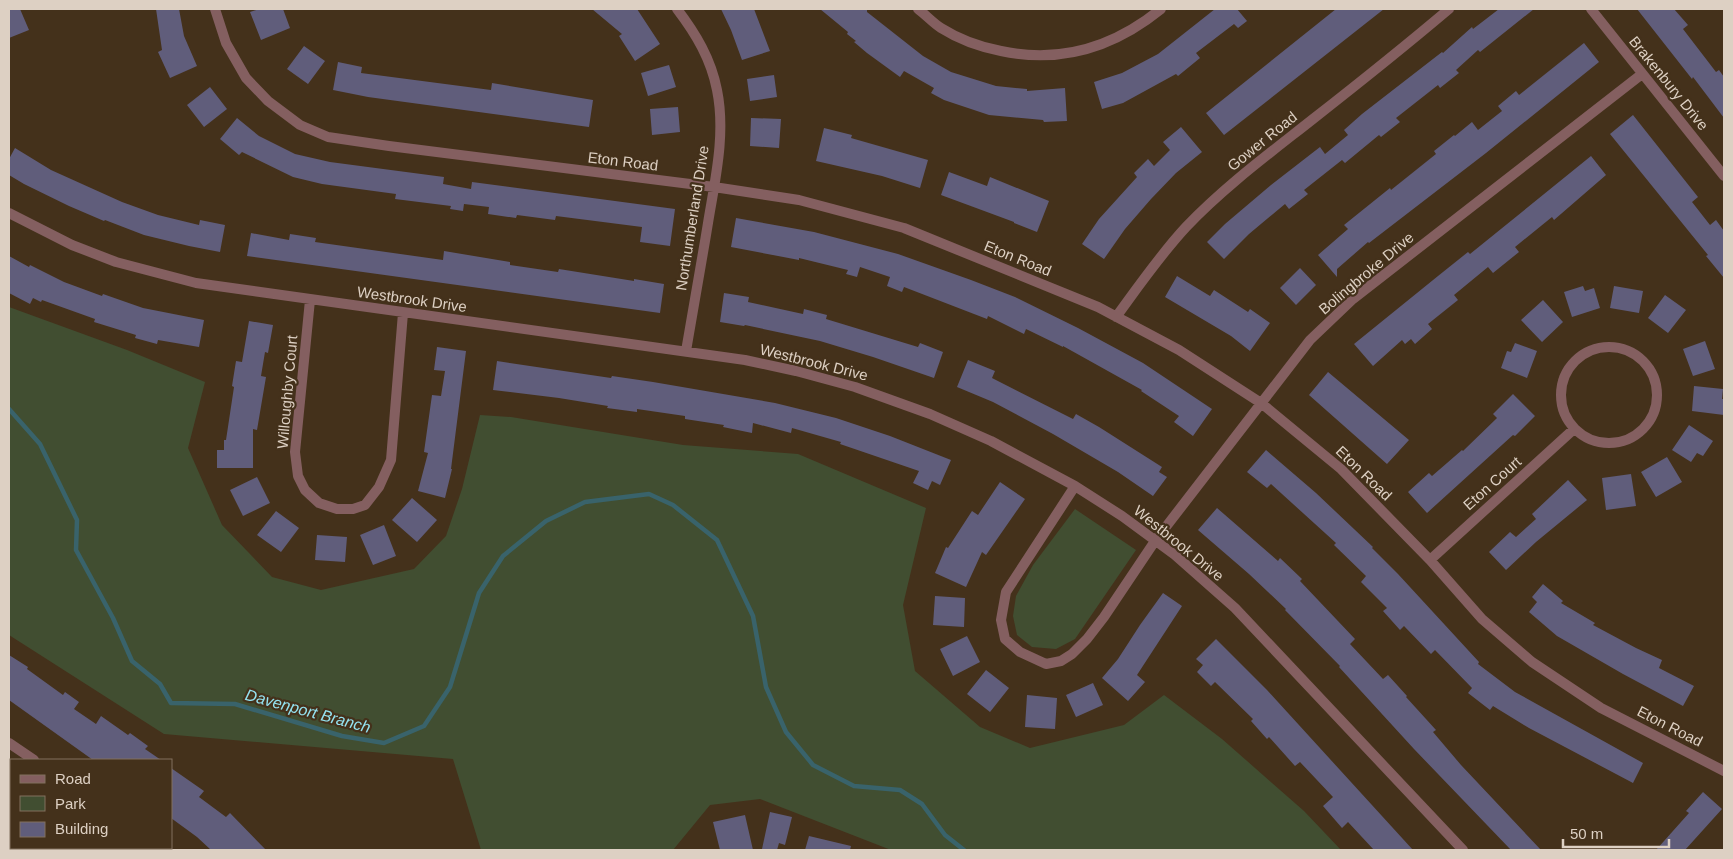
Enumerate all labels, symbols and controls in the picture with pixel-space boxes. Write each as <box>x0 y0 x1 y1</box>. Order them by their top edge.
street label: Brakenbury Drive <box>1626 33 1712 133</box>
street label: Gower Road <box>1224 108 1300 174</box>
street label: Northumberland Drive <box>672 144 712 292</box>
street label: Eton Road <box>587 148 659 174</box>
street label: Bolingbroke Drive <box>1315 228 1417 318</box>
street label: Eton Road <box>982 237 1054 279</box>
street label: Westbrook Drive <box>356 283 468 315</box>
street label: Willoughby Court <box>274 334 301 450</box>
street label: Westbrook Drive <box>758 340 870 384</box>
street label: Eton Road <box>1333 442 1395 504</box>
street label: Eton Court <box>1460 452 1525 513</box>
street label: Westbrook Drive <box>1131 502 1227 584</box>
water label: Davenport Branch <box>244 686 373 736</box>
street label: Eton Road <box>1635 702 1705 750</box>
legend <box>10 759 172 849</box>
text: Road <box>55 770 91 787</box>
text: Park <box>55 795 86 812</box>
scale bar <box>1563 816 1669 848</box>
text: Building <box>55 820 108 837</box>
text: 50 m <box>1570 825 1603 842</box>

